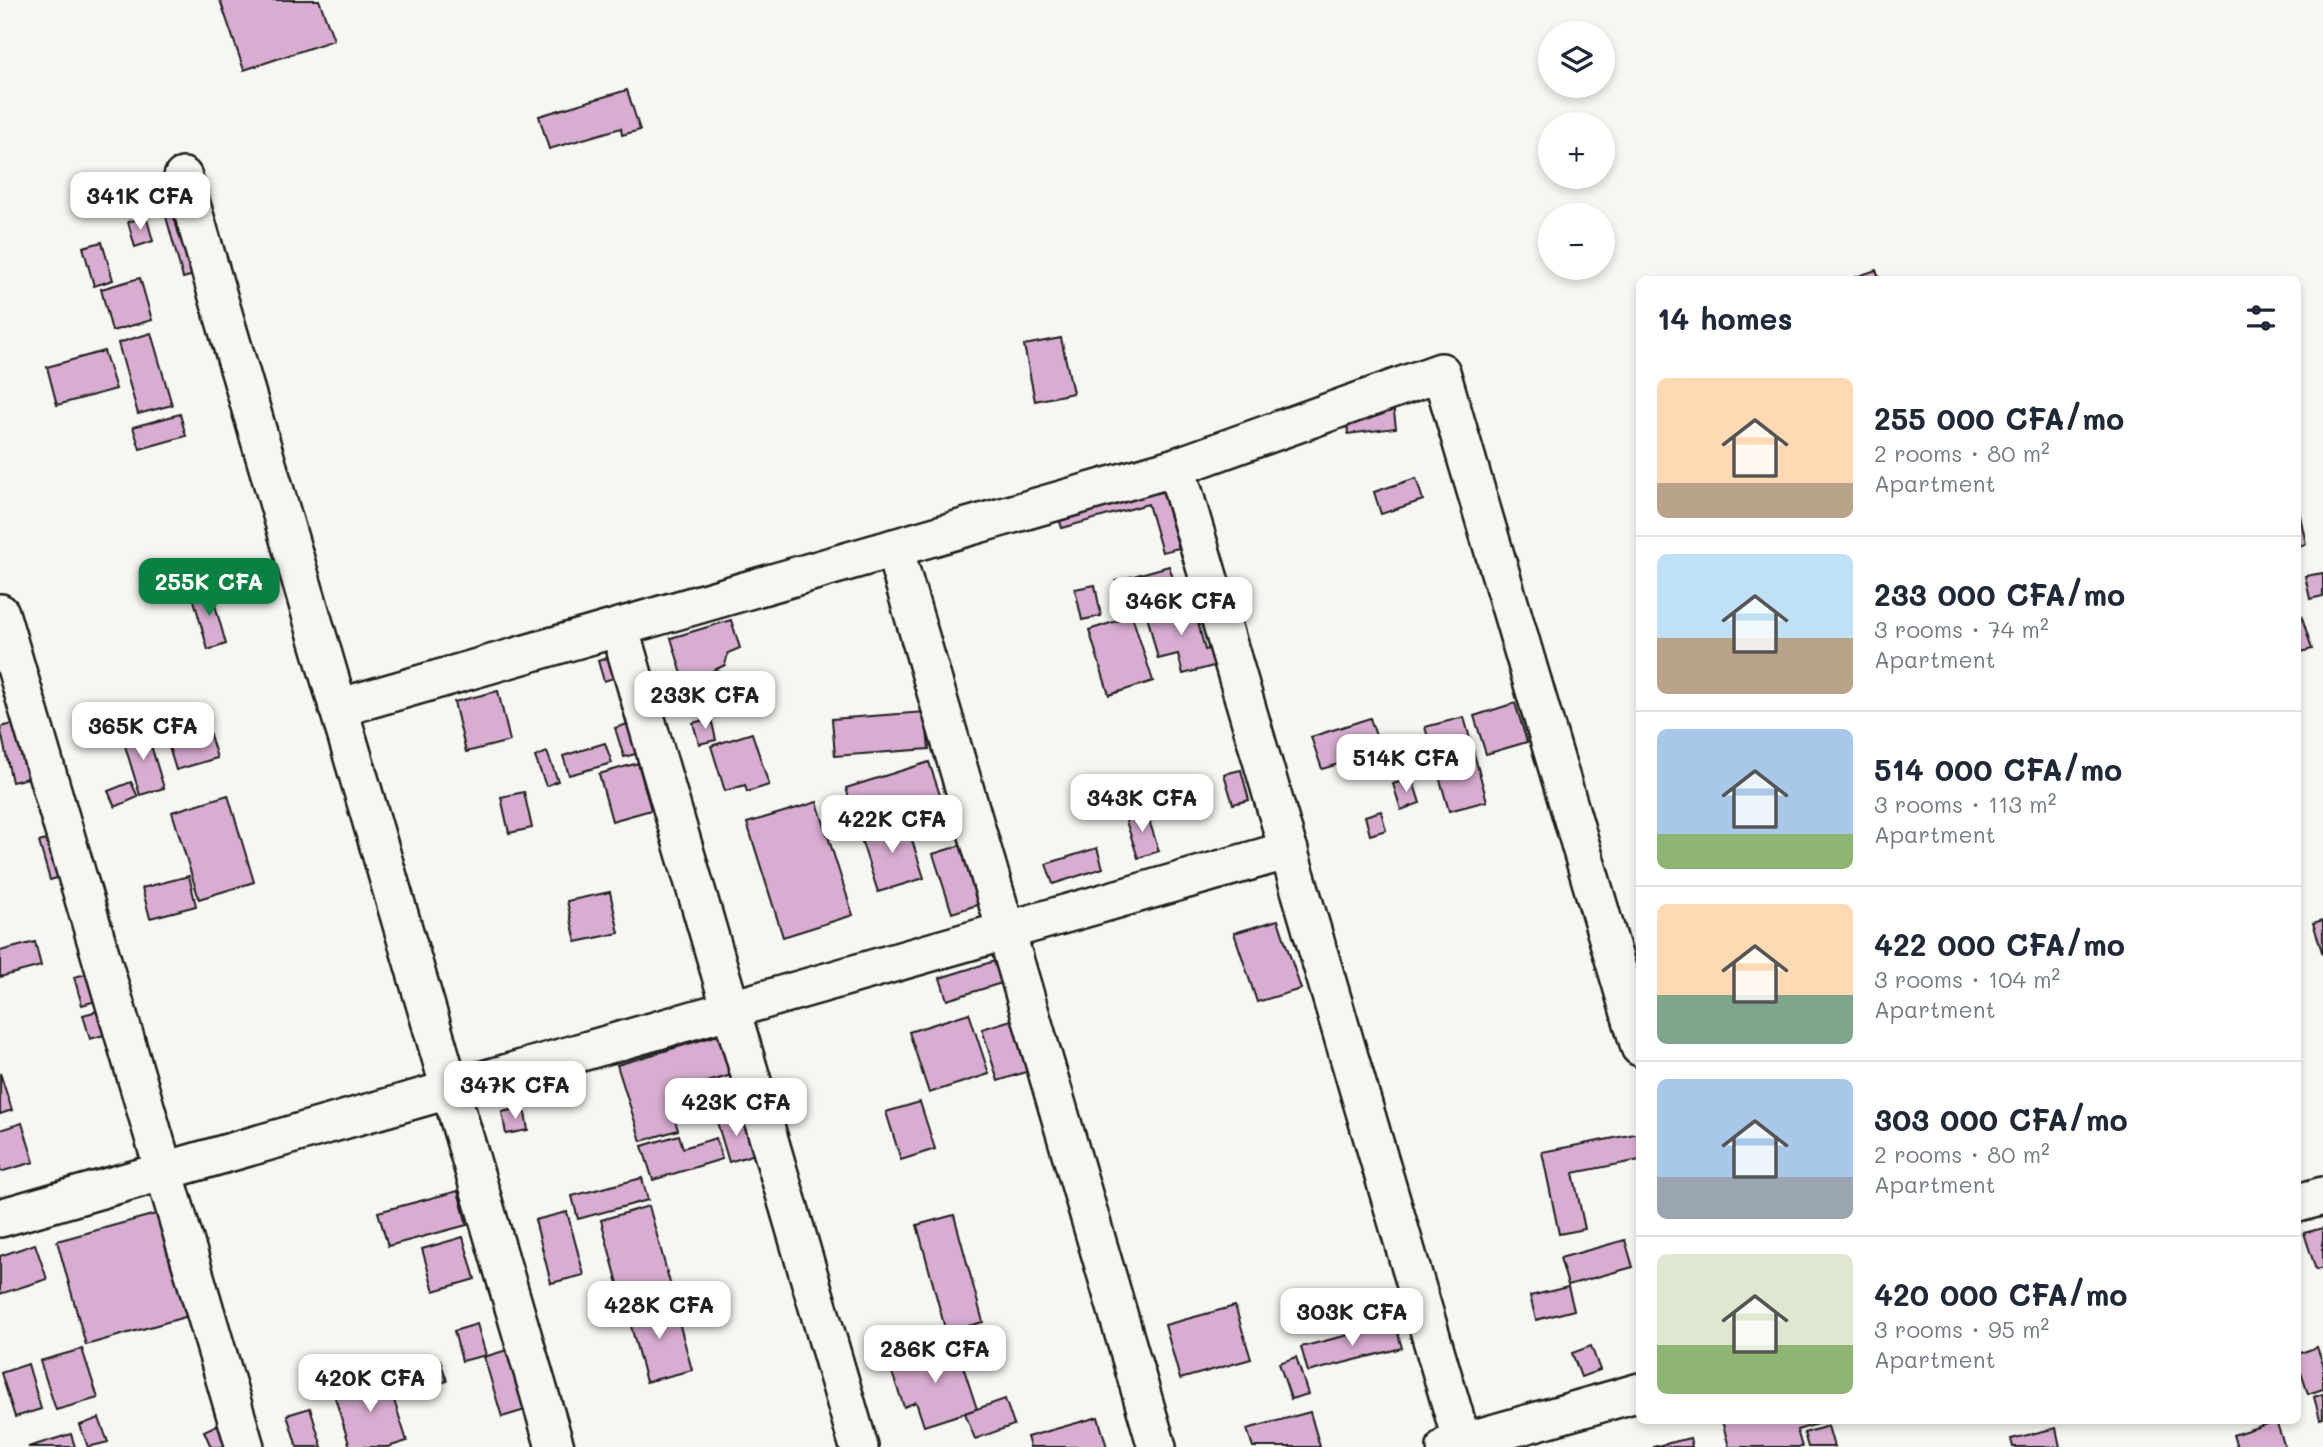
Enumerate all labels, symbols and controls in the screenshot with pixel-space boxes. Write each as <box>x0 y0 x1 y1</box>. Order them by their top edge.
map controls <box>1538 21 1615 280</box>
button: layers <box>1538 21 1615 98</box>
button: + <box>1538 112 1615 189</box>
pin: 341K CFA <box>68 173 212 232</box>
text: 341K CFA <box>86 180 194 210</box>
button: − <box>1538 203 1615 280</box>
text: 14 homes <box>1657 298 1793 338</box>
icon: filters <box>2242 299 2280 337</box>
text: 255 000 CFA/mo <box>1874 398 2124 438</box>
icon: home <box>1713 406 1797 490</box>
text: 2 rooms · 80 m² <box>1874 438 2050 468</box>
text: Apartment <box>1874 468 1996 498</box>
pin: 255K CFA <box>137 558 281 618</box>
text: 255K CFA <box>155 566 263 596</box>
text: 233 000 CFA/mo <box>1874 574 2125 614</box>
pin: 346K CFA <box>1109 578 1253 637</box>
icon: home <box>1713 582 1797 666</box>
text: 346K CFA <box>1125 585 1237 615</box>
text: 3 rooms · 74 m² <box>1874 614 2049 644</box>
text: Apartment <box>1874 644 1996 674</box>
pin: 233K CFA <box>633 672 777 731</box>
text: 233K CFA <box>650 679 760 709</box>
pin: 365K CFA <box>71 702 215 762</box>
text: 365K CFA <box>88 710 198 740</box>
pin: 514K CFA <box>1334 734 1478 794</box>
text: 514K CFA <box>1352 742 1460 772</box>
text: 514 000 CFA/mo <box>1874 749 2122 789</box>
icon: home <box>1713 757 1797 841</box>
pin: 343K CFA <box>1070 774 1214 834</box>
text: 343K CFA <box>1086 782 1198 812</box>
text: 3 rooms · 113 m² <box>1874 789 2056 819</box>
pin: 422K CFA <box>820 796 964 855</box>
text: 422K CFA <box>837 803 947 833</box>
text: Apartment <box>1874 819 1996 849</box>
text: 422 000 CFA/mo <box>1874 924 2125 964</box>
icon: home <box>1713 932 1797 1016</box>
text: 3 rooms · 104 m² <box>1874 964 2060 994</box>
text: Apartment <box>1874 994 1996 1024</box>
pin: 347K CFA <box>443 1062 587 1121</box>
text: 347K CFA <box>460 1069 570 1099</box>
pin: 423K CFA <box>664 1078 808 1138</box>
text: 423K CFA <box>681 1086 791 1116</box>
text: 303 000 CFA/mo <box>1874 1099 2128 1139</box>
icon: home <box>1713 1107 1797 1191</box>
text: 2 rooms · 80 m² <box>1874 1139 2050 1169</box>
text: Apartment <box>1874 1169 1996 1199</box>
text: 420 000 CFA/mo <box>1874 1274 2128 1314</box>
pin: 428K CFA <box>587 1282 731 1341</box>
icon: home <box>1713 1282 1797 1366</box>
pin: 303K CFA <box>1280 1288 1424 1348</box>
text: 428K CFA <box>604 1289 714 1319</box>
text: 303K CFA <box>1296 1296 1408 1326</box>
text: 3 rooms · 95 m² <box>1874 1314 2049 1344</box>
pin: 286K CFA <box>863 1326 1007 1385</box>
text: 286K CFA <box>880 1333 990 1363</box>
text: Apartment <box>1874 1344 1996 1374</box>
pin: 420K CFA <box>298 1354 442 1414</box>
text: 420K CFA <box>314 1362 426 1392</box>

